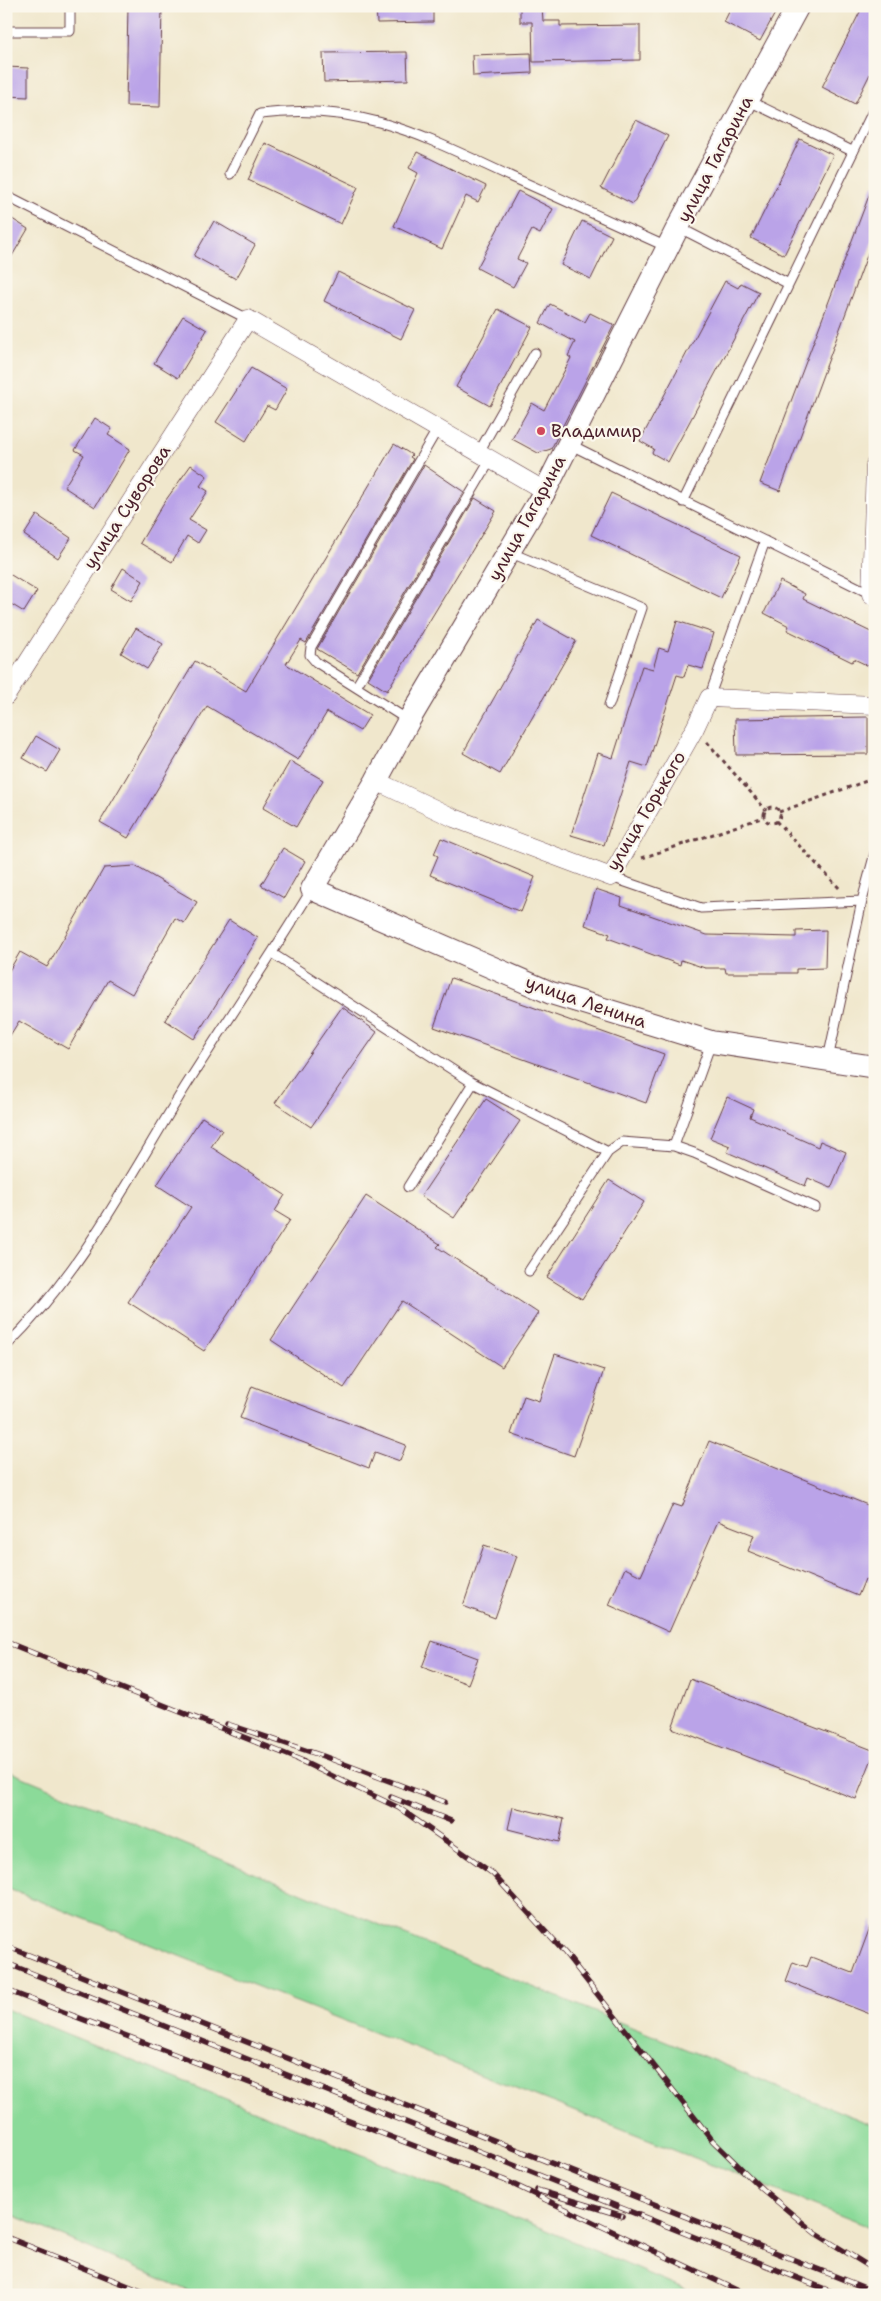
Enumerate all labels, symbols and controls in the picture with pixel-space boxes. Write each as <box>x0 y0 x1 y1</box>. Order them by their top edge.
street label: улица Гагарина <box>672 92 758 226</box>
place label: Владимир <box>551 419 642 443</box>
marker: Владимир <box>535 425 547 437</box>
street label: улица Суворова <box>78 440 176 574</box>
street label: улица Гагарина <box>483 451 571 585</box>
street label: улица Горького <box>601 747 691 875</box>
street label: улица Ленина <box>522 970 650 1034</box>

